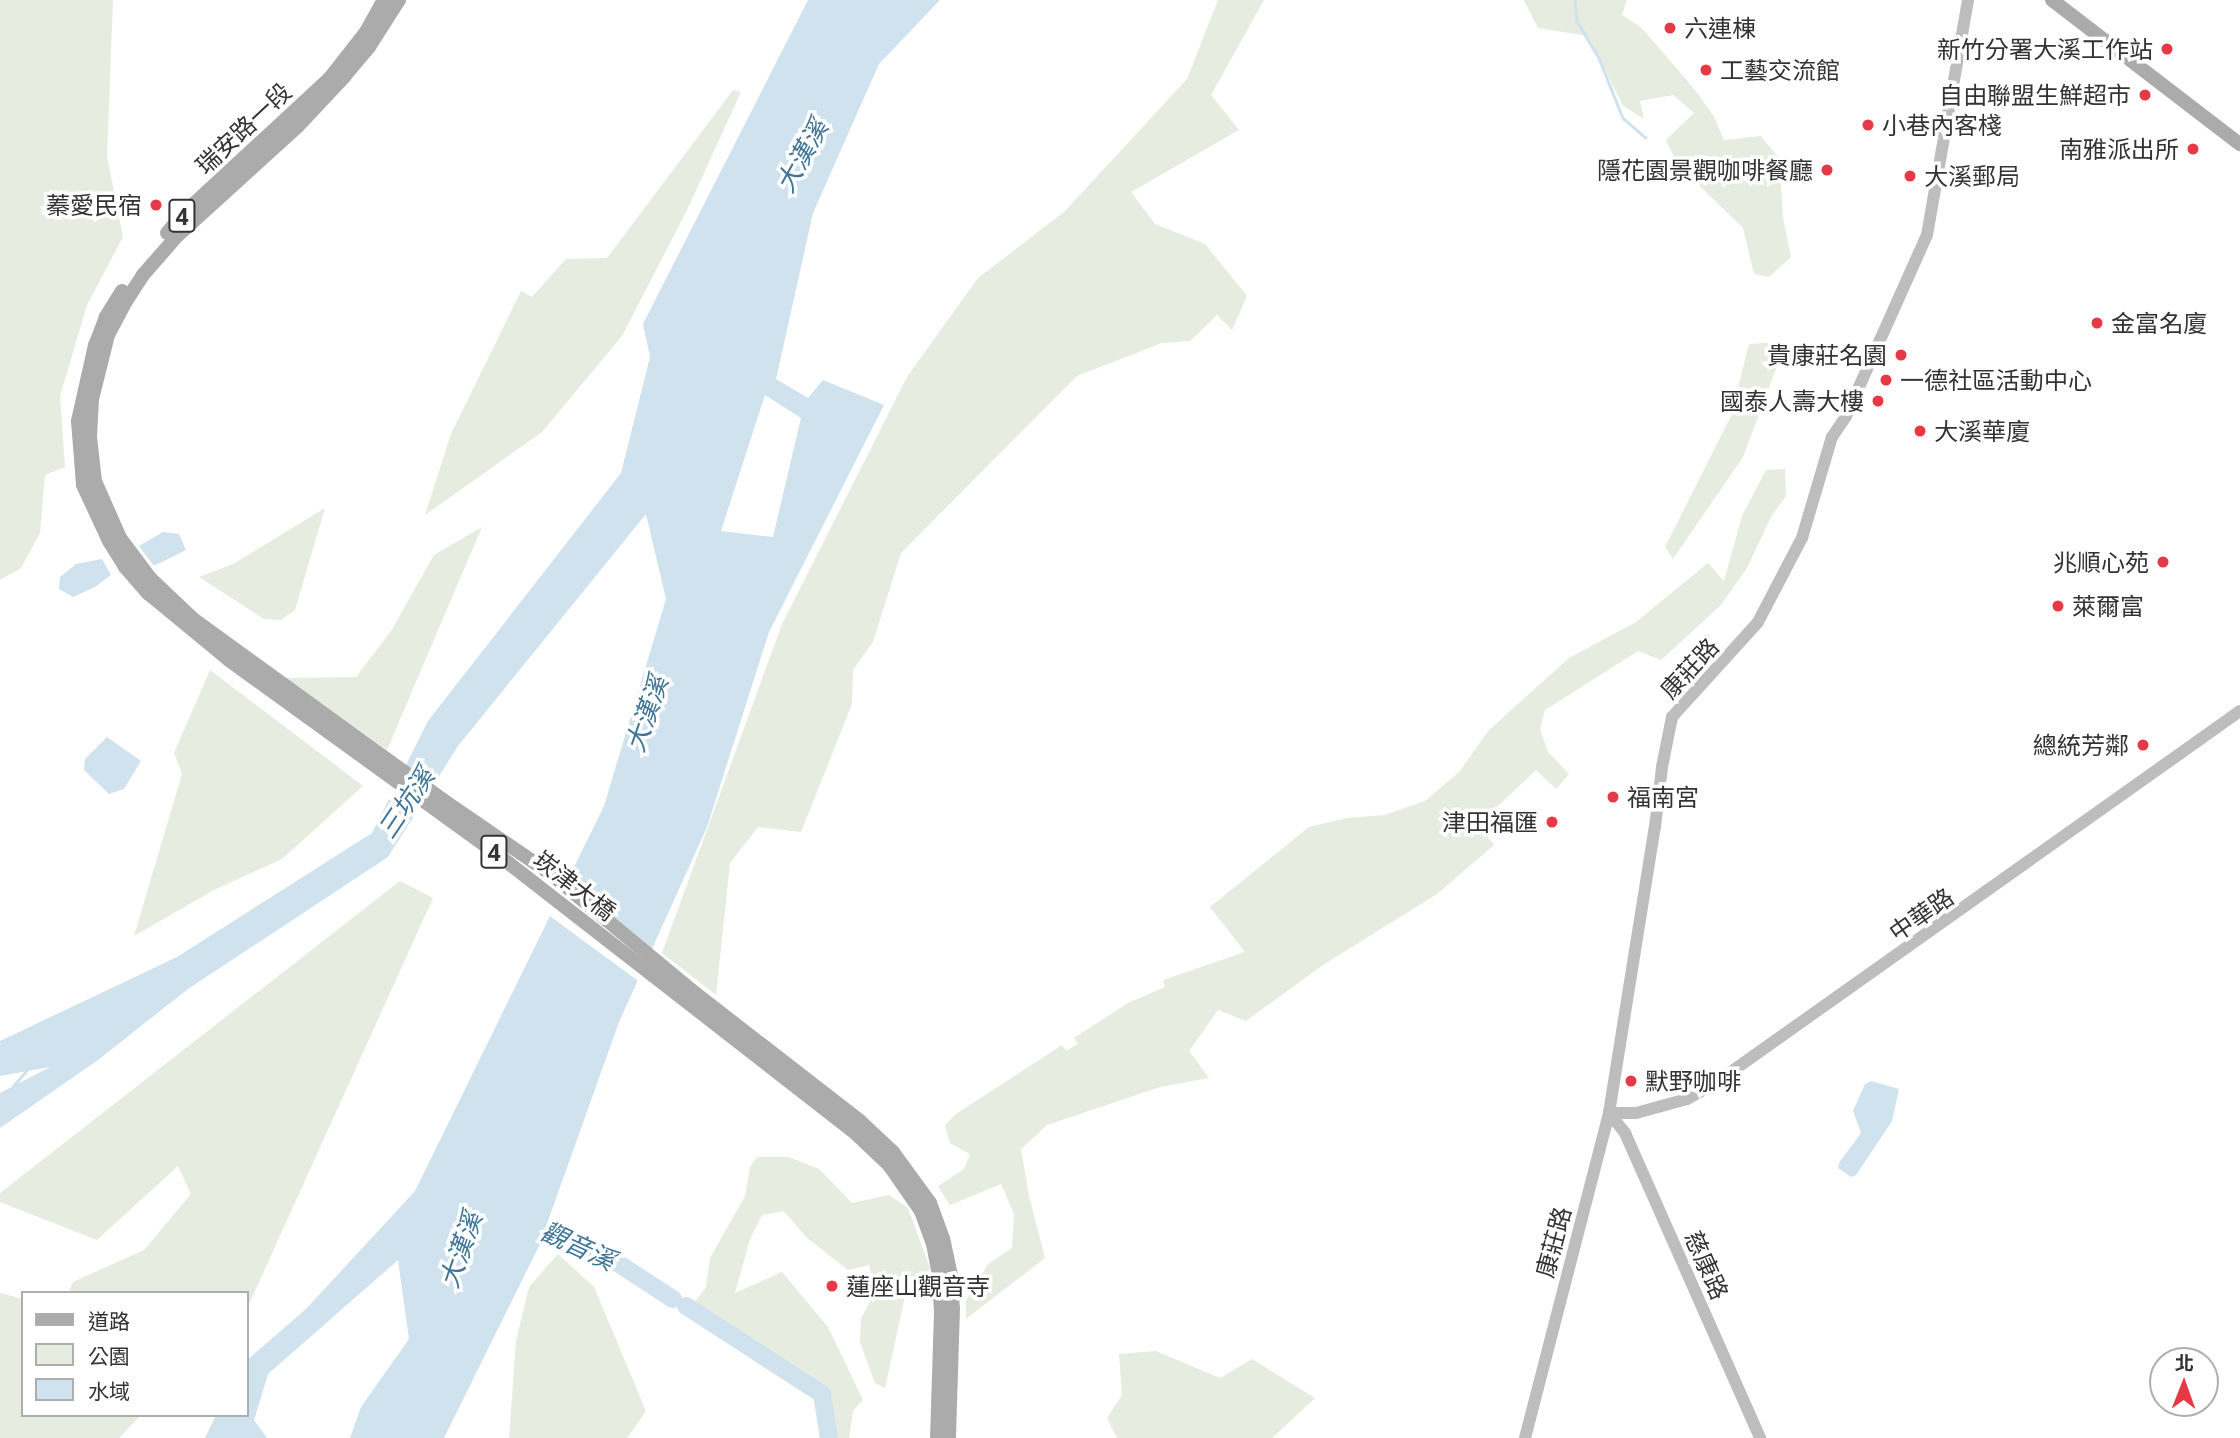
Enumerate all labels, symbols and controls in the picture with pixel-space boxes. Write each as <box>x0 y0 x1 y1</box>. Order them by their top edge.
place label: 六連棟 <box>1684 14 1756 42</box>
marker: 六連棟 <box>1662 20 1678 36</box>
place label: 新竹分署大溪工作站 <box>1937 35 2153 63</box>
marker: 新竹分署大溪工作站 <box>2159 41 2175 57</box>
place label: 工藝交流館 <box>1720 56 1840 84</box>
marker: 工藝交流館 <box>1698 62 1714 78</box>
street label: 瑞安路一段 <box>189 77 297 179</box>
place label: 自由聯盟生鮮超市 <box>1939 81 2131 109</box>
marker: 自由聯盟生鮮超市 <box>2137 87 2153 103</box>
place label: 小巷內客棧 <box>1882 111 2002 139</box>
water label: 大漢溪 <box>769 114 835 198</box>
marker: 小巷內客棧 <box>1860 117 1876 133</box>
place label: 南雅派出所 <box>2059 135 2179 163</box>
marker: 南雅派出所 <box>2185 141 2201 157</box>
place label: 隱花園景觀咖啡餐廳 <box>1597 156 1813 184</box>
marker: 隱花園景觀咖啡餐廳 <box>1819 162 1835 178</box>
place label: 大溪郵局 <box>1924 162 2020 190</box>
marker: 大溪郵局 <box>1902 168 1918 184</box>
place label: 蓁愛民宿 <box>46 191 142 219</box>
road number: 4 <box>168 196 196 236</box>
marker: 蓁愛民宿 <box>148 197 164 213</box>
place label: 金富名廈 <box>2111 309 2207 337</box>
marker: 金富名廈 <box>2089 315 2105 331</box>
place label: 貴康莊名園 <box>1767 341 1887 369</box>
marker: 貴康莊名園 <box>1893 347 1909 363</box>
place label: 一德社區活動中心 <box>1900 366 2092 394</box>
marker: 一德社區活動中心 <box>1878 372 1894 388</box>
place label: 國泰人壽大樓 <box>1720 387 1864 415</box>
marker: 國泰人壽大樓 <box>1870 393 1886 409</box>
place label: 大溪華廈 <box>1934 417 2030 445</box>
marker: 大溪華廈 <box>1912 423 1928 439</box>
place label: 兆順心苑 <box>2053 548 2149 576</box>
marker: 兆順心苑 <box>2155 554 2171 570</box>
place label: 萊爾富 <box>2072 592 2144 620</box>
marker: 萊爾富 <box>2050 598 2066 614</box>
street label: 康莊路 <box>1654 632 1724 704</box>
water label: 大漢溪 <box>620 672 674 756</box>
place label: 總統芳鄰 <box>2033 731 2129 759</box>
marker: 總統芳鄰 <box>2135 737 2151 753</box>
water label: 三坑溪 <box>371 762 441 844</box>
place label: 福南宮 <box>1627 783 1699 811</box>
marker: 福南宮 <box>1605 789 1621 805</box>
place label: 津田福匯 <box>1442 808 1538 836</box>
marker: 津田福匯 <box>1544 814 1560 830</box>
road number: 4 <box>480 832 508 872</box>
street label: 崁津大橋 <box>528 844 622 926</box>
street label: 中華路 <box>1883 882 1959 946</box>
place label: 默野咖啡 <box>1645 1067 1741 1095</box>
marker: 默野咖啡 <box>1623 1073 1639 1089</box>
street label: 康莊路 <box>1530 1203 1576 1281</box>
water label: 大漢溪 <box>434 1208 488 1292</box>
water label: 觀音溪 <box>536 1215 620 1277</box>
street label: 慈康路 <box>1679 1226 1735 1304</box>
place label: 蓮座山觀音寺 <box>846 1272 990 1300</box>
marker: 蓮座山觀音寺 <box>824 1278 840 1294</box>
legend <box>21 1291 248 1417</box>
text: 道路 <box>88 1307 130 1335</box>
text: 公園 <box>88 1342 130 1370</box>
north arrow <box>2149 1347 2219 1417</box>
text: 北 <box>2175 1350 2194 1376</box>
text: 水域 <box>88 1377 130 1405</box>

